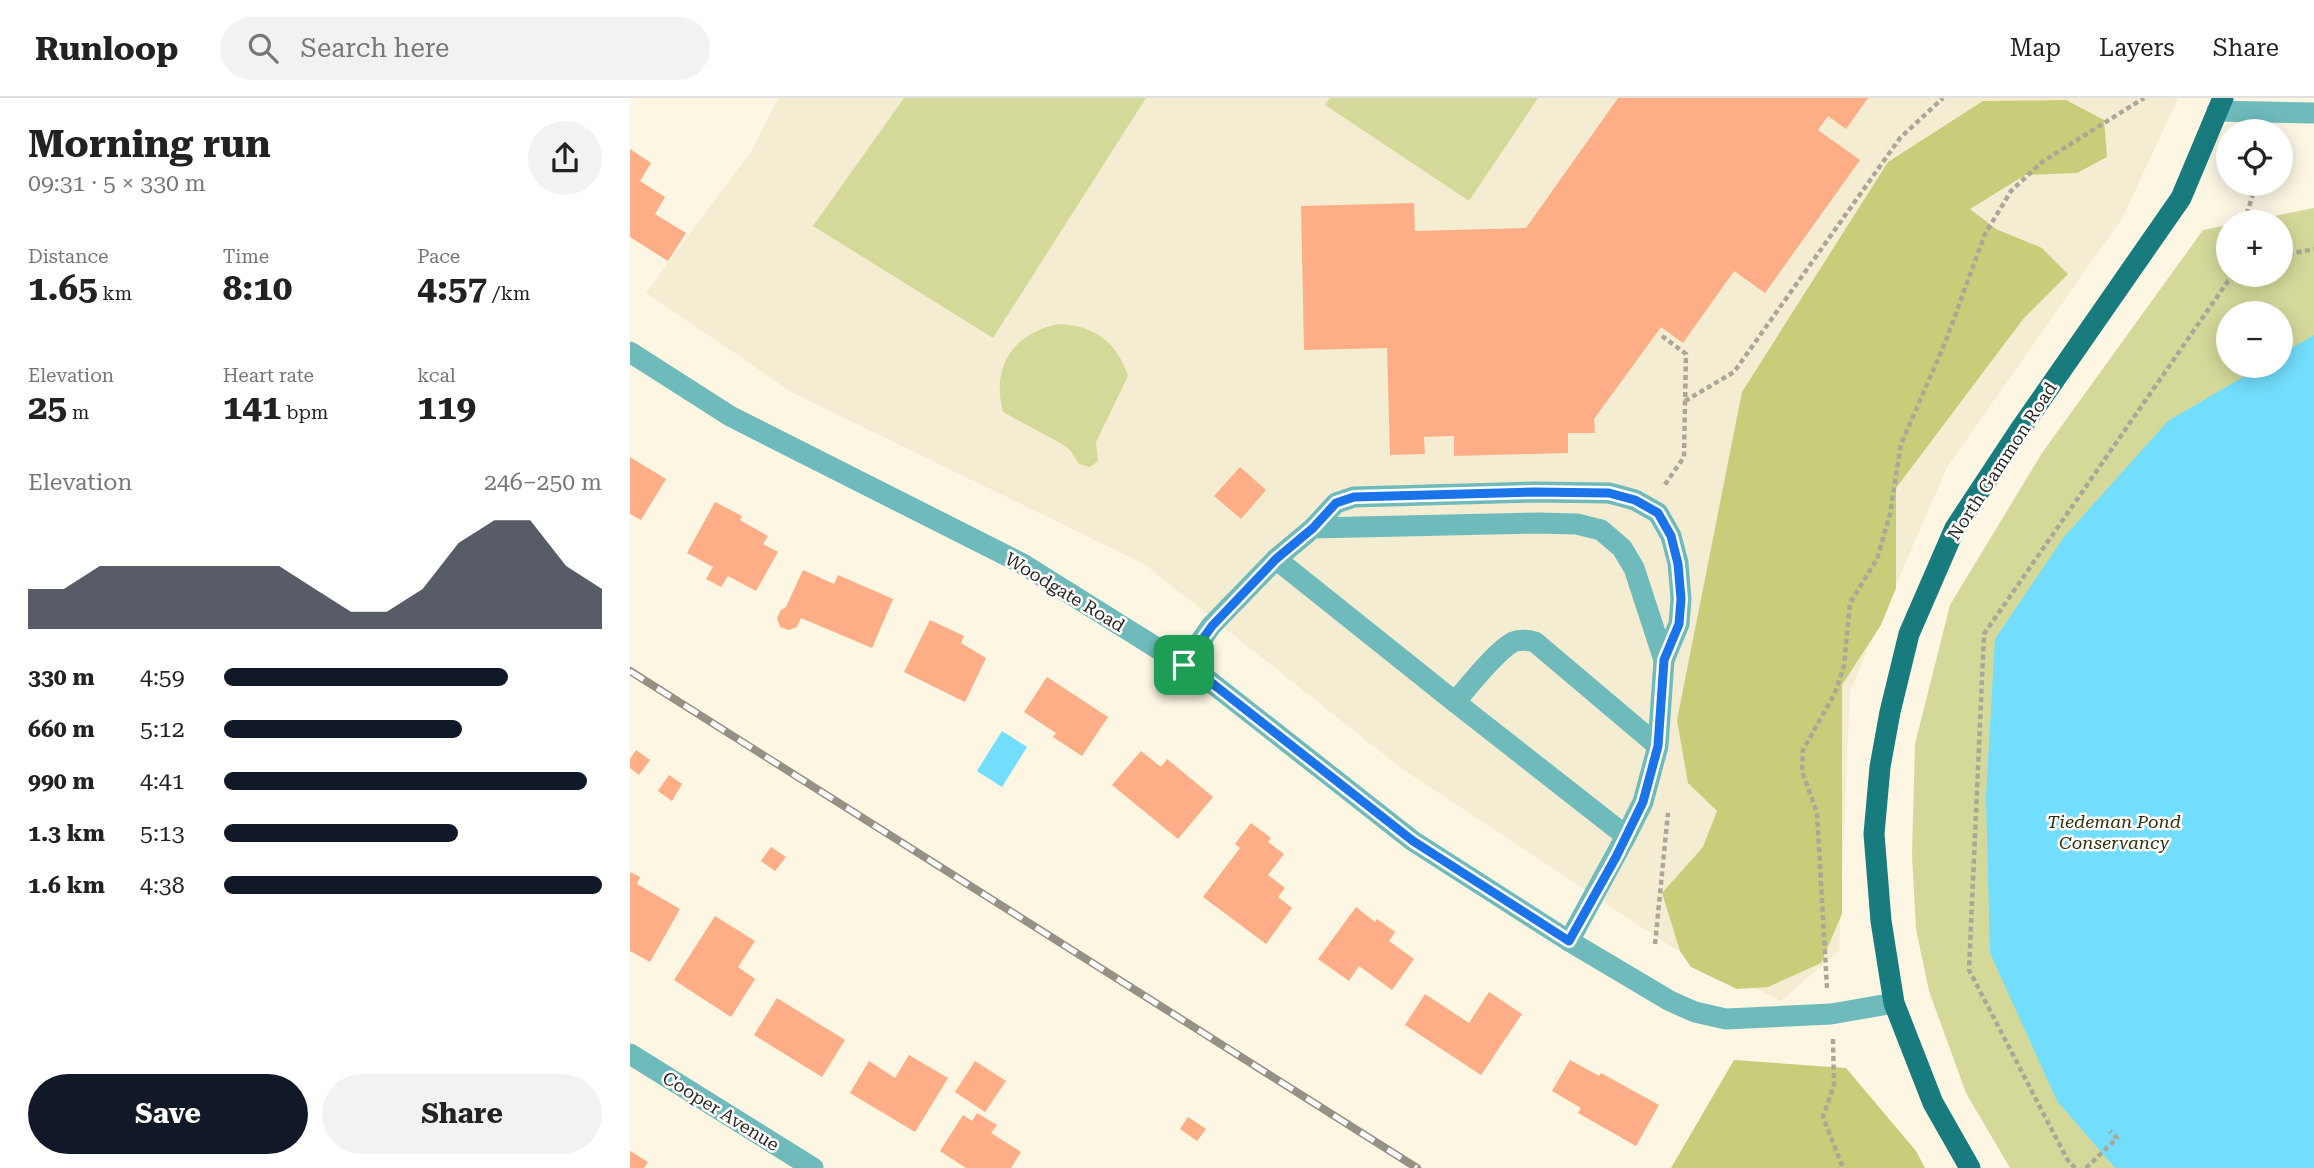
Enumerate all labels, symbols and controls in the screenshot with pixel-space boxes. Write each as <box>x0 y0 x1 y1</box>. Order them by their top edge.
search box <box>220 17 710 80</box>
text: Runloop <box>35 29 178 68</box>
icon: search <box>244 29 282 67</box>
text: Search here <box>300 33 449 63</box>
text: Map <box>2010 34 2061 62</box>
text: Layers <box>2099 34 2175 62</box>
text: Share <box>2213 34 2279 62</box>
map controls <box>2216 119 2293 378</box>
button: locate <box>2216 119 2293 196</box>
button: share <box>528 121 602 195</box>
text: Morning run <box>28 122 271 166</box>
text: 09:31 · 5 × 330 m <box>28 170 206 197</box>
button: + <box>2216 210 2293 287</box>
text: Distance <box>28 245 108 268</box>
text: Time <box>223 245 269 268</box>
text: Pace <box>417 245 460 268</box>
text: 1.65 <box>28 268 98 309</box>
text: 8:10 <box>223 268 292 309</box>
text: 4:57 <box>417 268 487 309</box>
text: km <box>98 282 132 305</box>
text: /km <box>487 282 530 305</box>
button: − <box>2216 301 2293 378</box>
text: Elevation <box>28 364 114 387</box>
text: Heart rate <box>223 364 314 387</box>
text: kcal <box>417 364 456 387</box>
street label: North Gammon Road <box>1943 378 2061 544</box>
text: 25 <box>28 387 67 428</box>
text: 141 <box>223 387 281 428</box>
text: 119 <box>417 387 476 428</box>
text: m <box>67 401 89 424</box>
text: bpm <box>281 401 328 424</box>
text: Elevation <box>28 469 132 496</box>
text: 246–250 m <box>484 469 602 496</box>
street label: Woodgate Road <box>1001 548 1129 636</box>
pin <box>1154 635 1214 695</box>
icon: arrive <box>1165 646 1203 684</box>
text: 330 m <box>28 664 95 691</box>
text: 4:59 <box>140 664 185 691</box>
text: 660 m <box>28 716 95 743</box>
text: 5:12 <box>140 716 185 743</box>
text: 990 m <box>28 768 95 795</box>
text: 4:41 <box>140 768 185 795</box>
park label: Tiedeman Pond Conservancy <box>2047 811 2181 853</box>
text: 1.3 km <box>28 820 105 847</box>
text: 5:13 <box>140 820 185 847</box>
text: 1.6 km <box>28 872 105 899</box>
text: 4:38 <box>140 872 185 899</box>
street label: Cooper Avenue <box>659 1067 783 1155</box>
button: Save <box>28 1074 308 1154</box>
button: Share <box>322 1074 602 1154</box>

